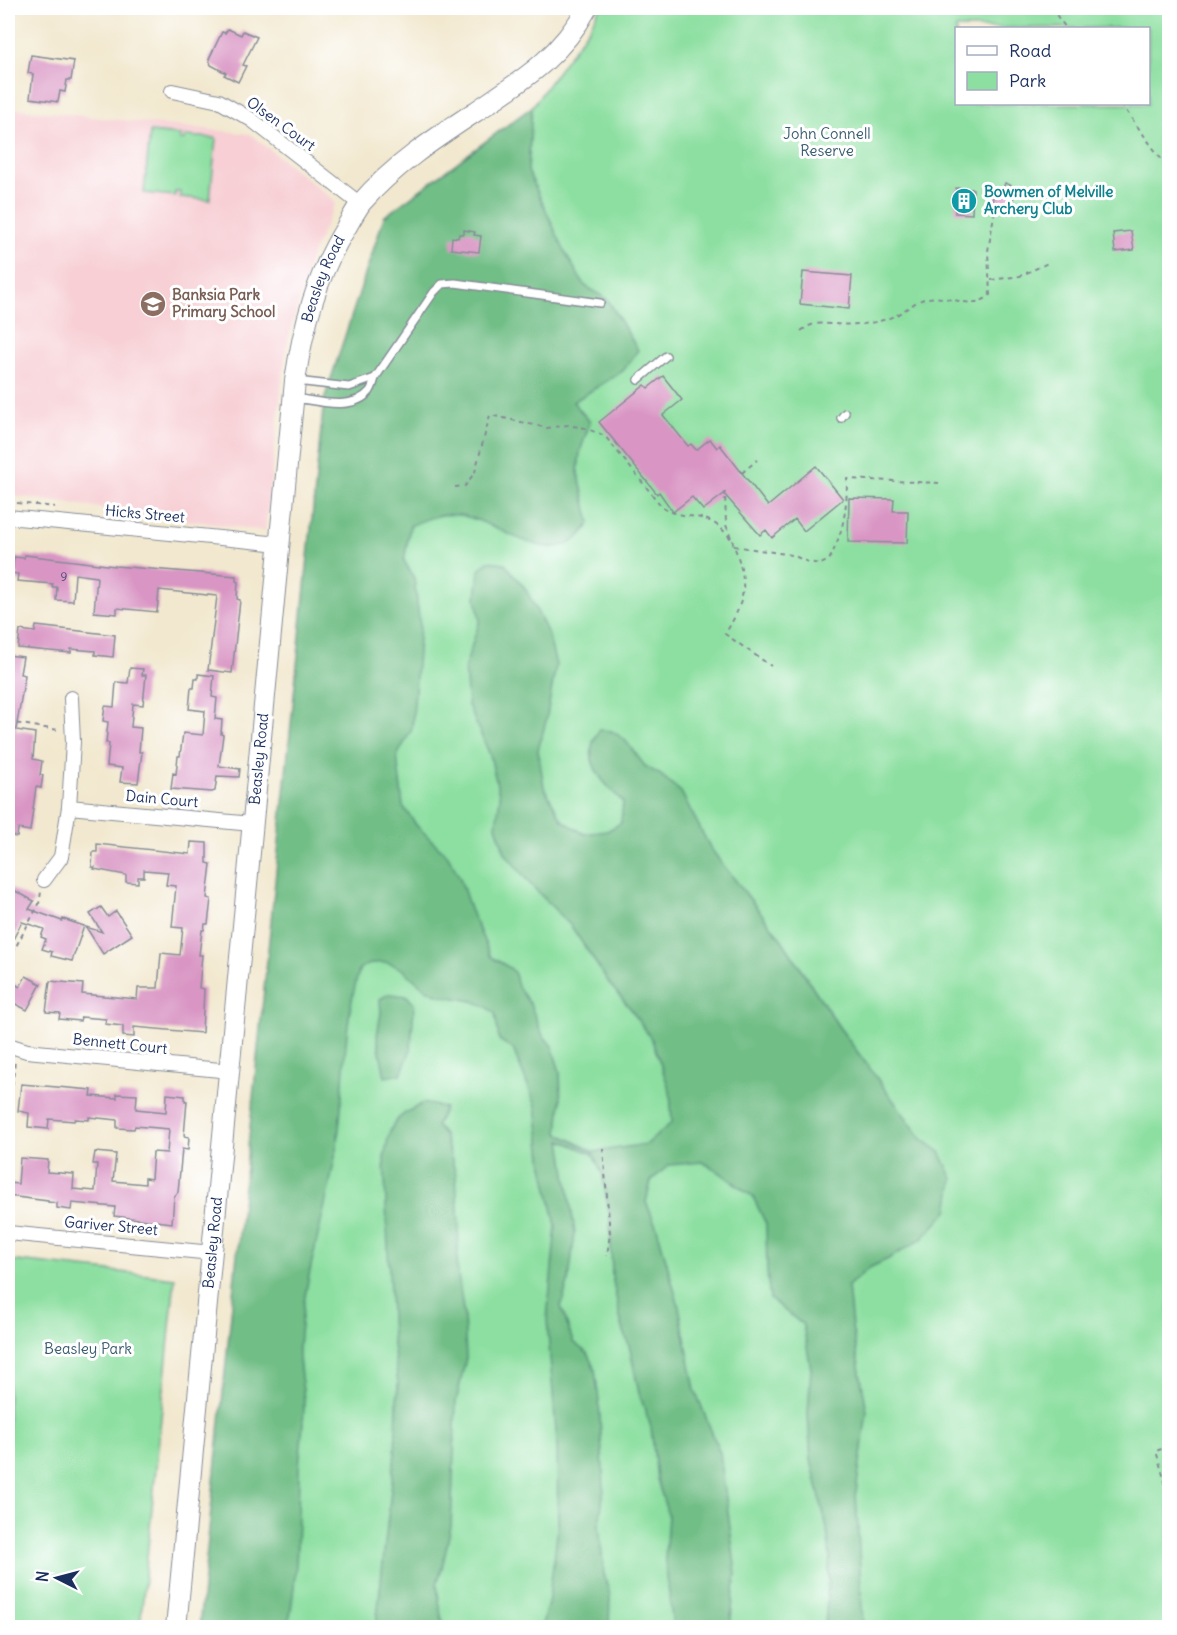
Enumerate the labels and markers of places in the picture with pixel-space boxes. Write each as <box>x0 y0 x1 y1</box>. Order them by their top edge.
place label: Bowmen of Melville Archery Club <box>984 182 1113 219</box>
building icon: Bowmen of Melville Archery Club <box>949 186 979 216</box>
place label: Banksia Park Primary School <box>172 285 275 322</box>
school or university icon: Banksia Park Primary School <box>138 289 168 319</box>

